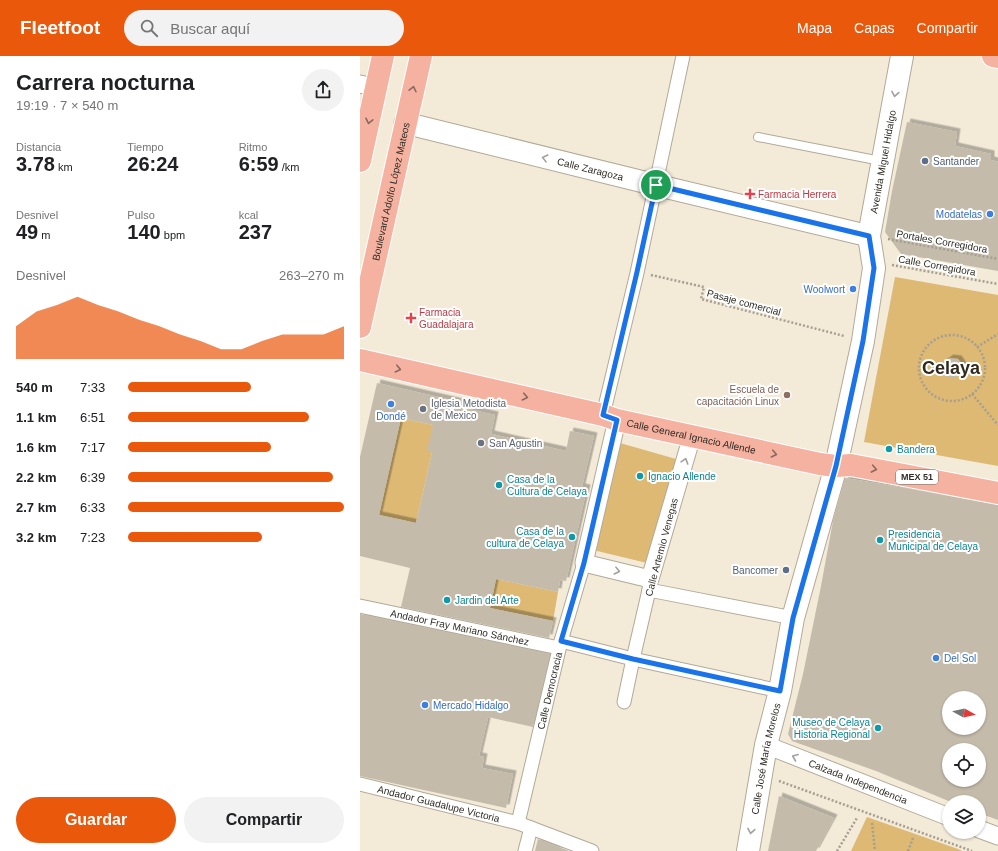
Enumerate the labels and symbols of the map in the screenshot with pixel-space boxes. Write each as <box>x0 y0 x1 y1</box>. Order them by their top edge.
one-way arrow <box>408 86 416 93</box>
one-way arrow <box>891 91 899 97</box>
street label: Avenida Miguel Hidalgo <box>868 109 898 214</box>
one-way arrow <box>365 118 373 125</box>
street label: Boulevard Adolfo López Mateos <box>370 121 412 262</box>
one-way arrow <box>542 154 548 162</box>
street label: Calle Zaragoza <box>556 156 625 183</box>
marker: Santander <box>920 156 930 166</box>
place label: Santander <box>933 156 980 167</box>
pin <box>639 168 673 202</box>
marker: Farmacia Herrera <box>745 189 755 199</box>
place label: Farmacia Herrera <box>758 189 837 200</box>
place label: Modatelas <box>936 209 982 220</box>
marker: Modatelas <box>985 209 995 219</box>
street label: Portales Corregidora <box>896 228 989 255</box>
street label: Calle Corregidora <box>897 253 977 278</box>
place label: Woolwort <box>804 284 845 295</box>
marker: Woolwort <box>848 284 858 294</box>
street label: Pasaje comercial <box>706 287 782 318</box>
place label: Farmacia Guadalajara <box>419 307 474 330</box>
marker: Farmacia Guadalajara <box>406 313 416 323</box>
district label: Celaya <box>922 358 981 378</box>
one-way arrow <box>395 364 401 372</box>
place label: Escuela de capacitación Linux <box>697 384 779 407</box>
marker: Escuela de capacitación Linux <box>782 390 792 400</box>
one-way arrow <box>522 393 528 401</box>
place label: Iglesia Metodista de Mexico <box>431 398 506 421</box>
marker: Dondé <box>386 399 396 409</box>
marker: Iglesia Metodista de Mexico <box>418 404 428 414</box>
place label: Dondé <box>376 411 406 422</box>
street label: Calle General Ignacio Allende <box>626 417 757 456</box>
marker: San Agustin <box>476 438 486 448</box>
place label: San Agustin <box>489 438 542 449</box>
marker: Bandera <box>884 444 894 454</box>
place label: Bandera <box>897 444 935 455</box>
one-way arrow <box>771 450 778 458</box>
one-way arrow <box>680 458 689 465</box>
one-way arrow <box>871 465 877 473</box>
road number: MEX 51 <box>896 470 938 484</box>
marker: Ignacio Allende <box>635 471 645 481</box>
place label: Ignacio Allende <box>648 471 716 482</box>
place label: Casa de la Cultura de Celaya <box>507 474 587 497</box>
marker: Casa de la Cultura de Celaya <box>494 480 504 490</box>
street label: Calle Artemio Venegas <box>643 497 680 597</box>
place label: Casa de la cultura de Celaya <box>486 526 564 549</box>
place label: Presidencia Municipal de Celaya <box>888 529 978 552</box>
marker: Casa de la cultura de Celaya <box>567 532 577 542</box>
marker: Presidencia Municipal de Celaya <box>875 535 885 545</box>
place label: Bancomer <box>732 565 779 576</box>
marker: Bancomer <box>781 565 791 575</box>
one-way arrow <box>613 566 620 575</box>
marker: Jardin del Arte <box>442 595 452 605</box>
place label: Jardin del Arte <box>455 595 519 606</box>
street label: Andador Fray Mariano Sánchez <box>389 608 530 648</box>
street label: Calle Democracia <box>535 651 564 730</box>
marker: Del Sol <box>931 653 941 663</box>
place label: Del Sol <box>944 653 976 664</box>
north arrow <box>942 691 986 735</box>
marker: Mercado Hidalgo <box>420 700 430 710</box>
place label: Mercado Hidalgo <box>433 700 509 711</box>
street label: Calle José María Morelos <box>749 702 783 815</box>
place label: Museo de Celaya Historia Regional <box>792 717 870 740</box>
marker: Museo de Celaya Historia Regional <box>873 723 883 733</box>
one-way arrow <box>792 753 799 761</box>
street label: Calzada Independencia <box>807 757 909 806</box>
street label: Andador Guadalupe Victoria <box>376 784 501 824</box>
one-way arrow <box>747 828 756 834</box>

